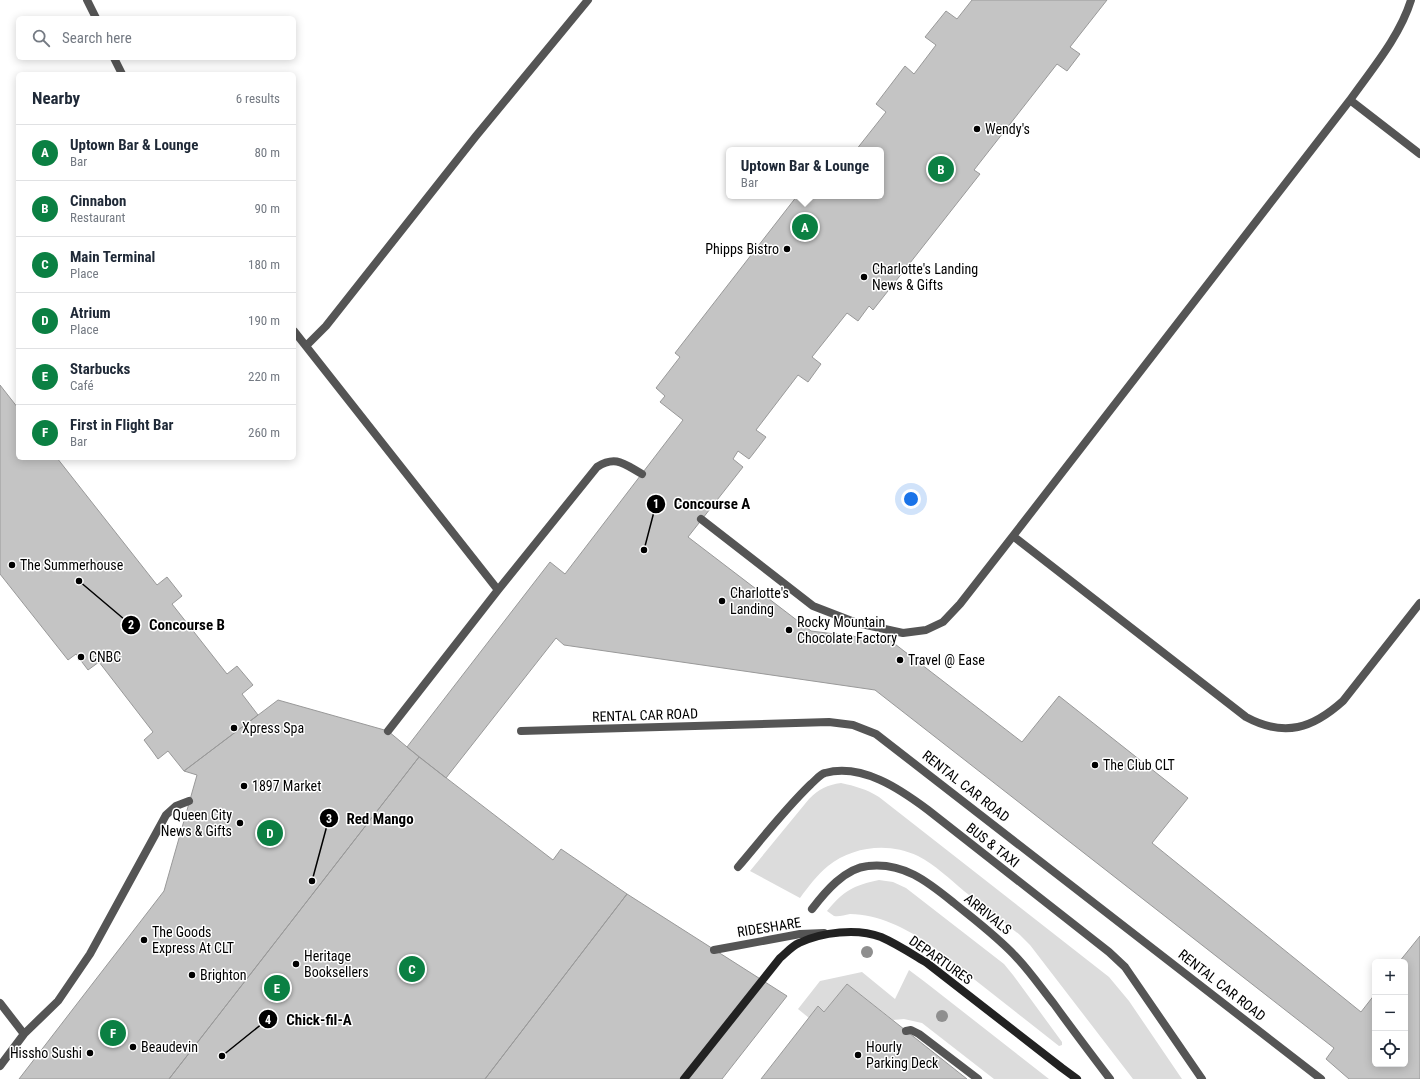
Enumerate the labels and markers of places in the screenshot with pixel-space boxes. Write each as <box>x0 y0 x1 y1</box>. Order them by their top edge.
place label: Wendy's <box>985 121 1030 137</box>
marker: Wendy's <box>972 124 982 134</box>
pin: B <box>928 154 954 184</box>
pin: A <box>792 212 818 242</box>
place label: Phipps Bistro <box>705 241 779 257</box>
marker: Phipps Bistro <box>782 244 792 254</box>
place label: Charlotte's Landing News & Gifts <box>872 261 978 293</box>
marker: Charlotte's Landing News & Gifts <box>859 272 869 282</box>
callout: Concourse A <box>646 490 759 517</box>
place label: The Summerhouse <box>20 557 124 573</box>
marker: The Summerhouse <box>7 560 17 570</box>
place label: Charlotte's Landing <box>730 585 789 617</box>
marker: Charlotte's Landing <box>717 596 727 606</box>
callout: Concourse B <box>121 612 233 639</box>
place label: Rocky Mountain Chocolate Factory <box>797 614 897 646</box>
marker: Rocky Mountain Chocolate Factory <box>784 625 794 635</box>
place label: CNBC <box>89 649 121 665</box>
marker: CNBC <box>76 652 86 662</box>
place label: Travel @ Ease <box>908 652 985 668</box>
marker: Travel @ Ease <box>895 655 905 665</box>
place label: Xpress Spa <box>242 720 304 736</box>
marker: Xpress Spa <box>229 723 239 733</box>
place label: The Club CLT <box>1103 757 1175 773</box>
marker: The Club CLT <box>1090 760 1100 770</box>
place label: 1897 Market <box>252 778 321 794</box>
marker: 1897 Market <box>239 781 249 791</box>
callout: Red Mango <box>319 805 422 832</box>
place label: Queen City News & Gifts <box>161 807 232 839</box>
marker: Queen City News & Gifts <box>235 818 245 828</box>
pin: D <box>257 818 283 848</box>
place label: The Goods Express At CLT <box>152 924 234 956</box>
marker: The Goods Express At CLT <box>139 935 149 945</box>
place label: Heritage Booksellers <box>304 948 369 980</box>
pin: C <box>399 954 425 984</box>
marker: Heritage Booksellers <box>291 959 301 969</box>
place label: Brighton <box>200 967 247 983</box>
marker: Brighton <box>187 970 197 980</box>
pin: E <box>264 973 290 1003</box>
callout: Chick-fil-A <box>258 1006 360 1033</box>
pin: F <box>100 1018 126 1048</box>
place label: Beaudevin <box>141 1039 198 1055</box>
place label: Hourly Parking Deck <box>866 1039 939 1071</box>
marker: Beaudevin <box>128 1042 138 1052</box>
place label: Hissho Sushi <box>10 1045 82 1061</box>
marker: Hissho Sushi <box>85 1048 95 1058</box>
marker: Hourly Parking Deck <box>853 1050 863 1060</box>

